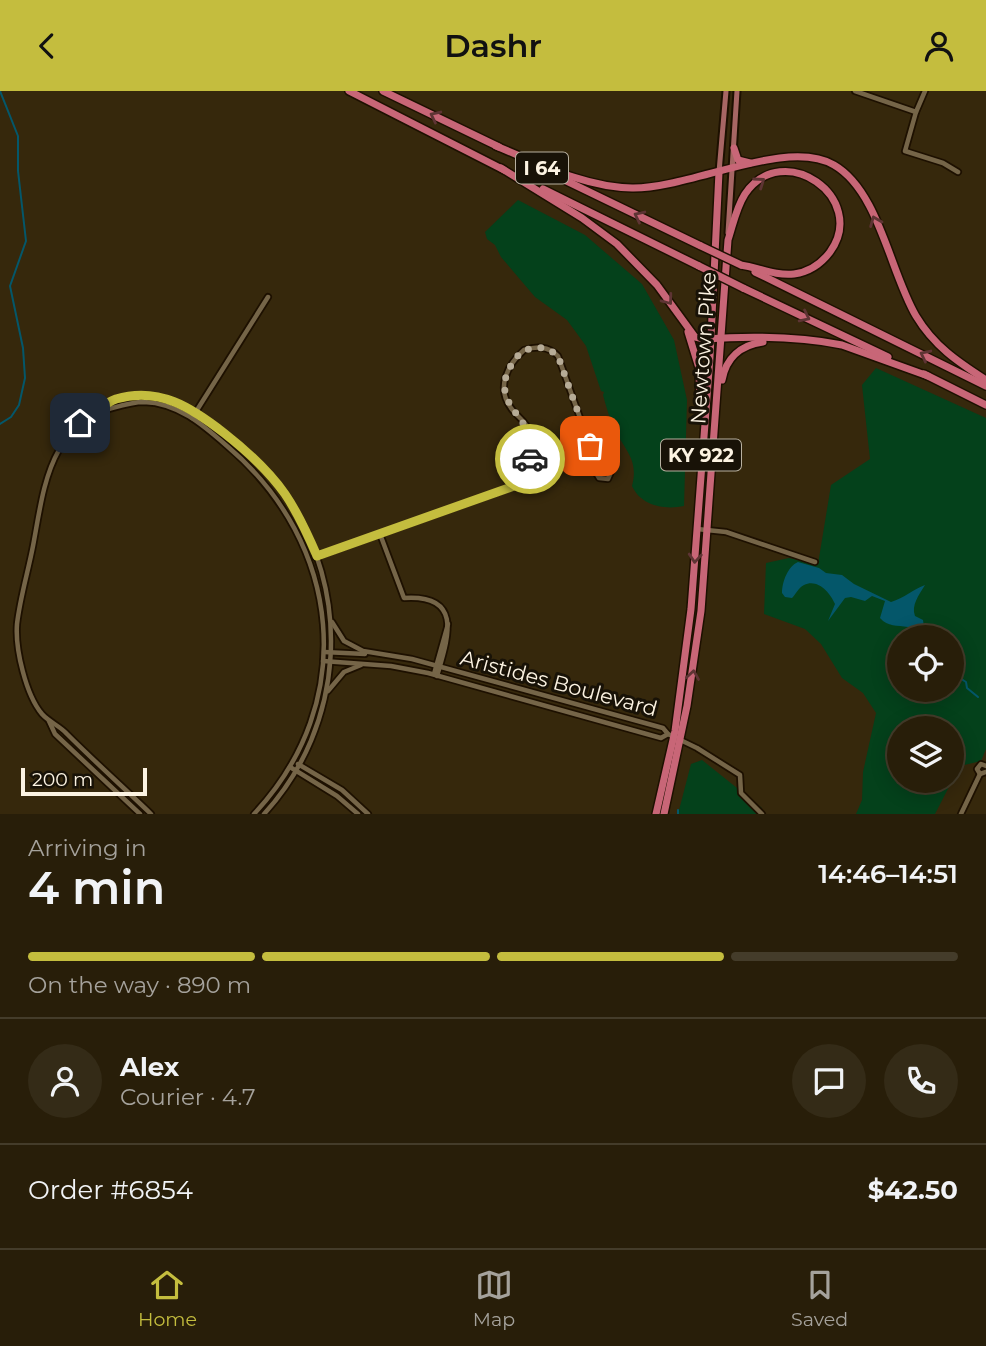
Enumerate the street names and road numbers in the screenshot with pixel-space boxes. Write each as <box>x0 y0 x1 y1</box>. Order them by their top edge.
road number: I 64 <box>516 152 568 183</box>
street label: Newtown Pike <box>685 271 721 425</box>
road number: KY 922 <box>661 439 741 471</box>
street label: Aristides Boulevard <box>458 645 660 721</box>

